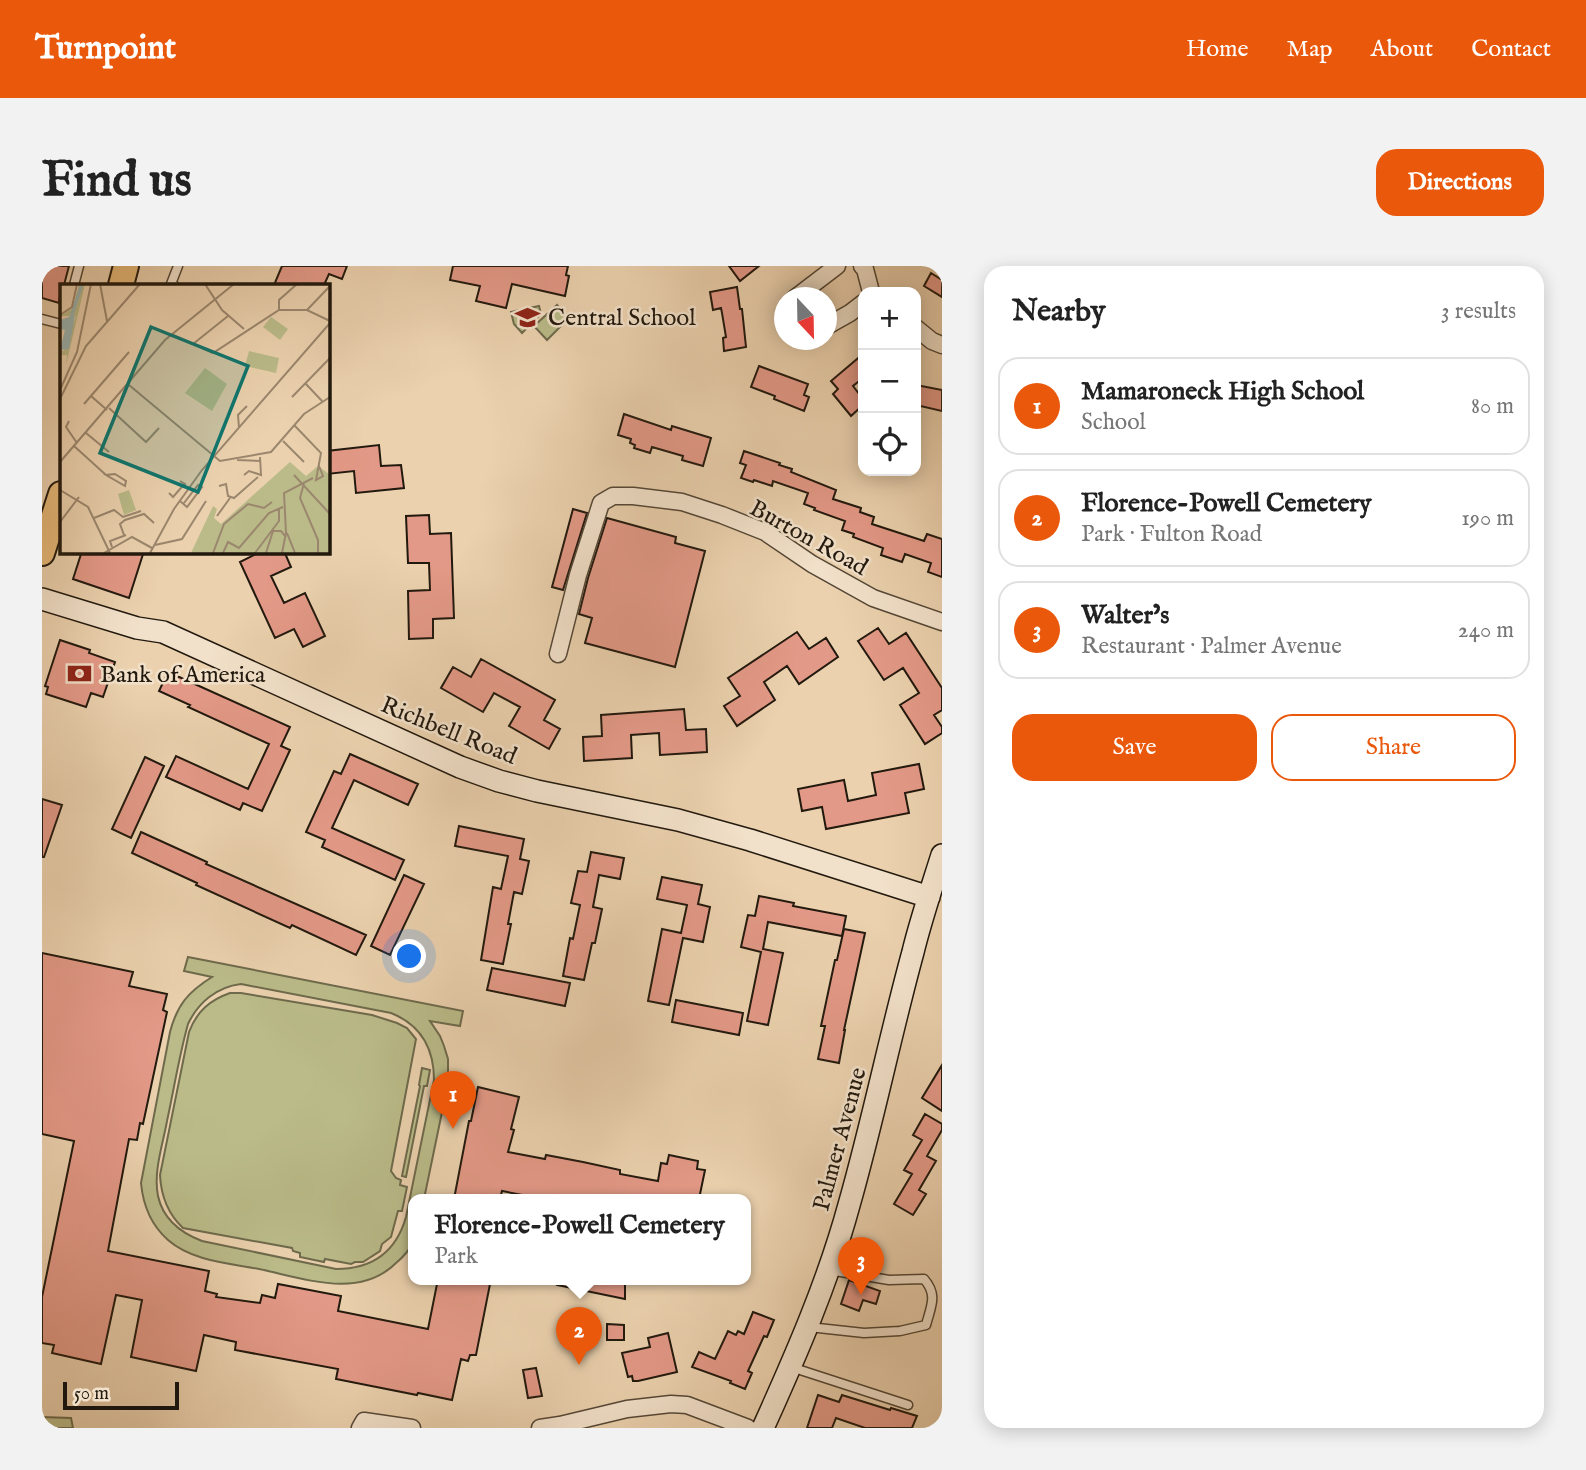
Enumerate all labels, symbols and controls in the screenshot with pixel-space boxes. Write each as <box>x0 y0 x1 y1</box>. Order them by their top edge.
text: Turnpoint <box>35 28 176 70</box>
text: Home <box>1186 34 1249 65</box>
text: Map <box>1287 34 1333 65</box>
text: About <box>1371 34 1433 65</box>
text: Contact <box>1471 34 1551 65</box>
button: Directions <box>1376 149 1544 216</box>
text: Find us <box>42 151 192 213</box>
inset map <box>60 284 329 553</box>
north arrow <box>774 287 837 350</box>
map controls <box>858 287 921 476</box>
button: + <box>858 287 921 350</box>
text: Nearby <box>1012 293 1105 331</box>
text: 3 results <box>1441 297 1516 326</box>
school or university icon: Central School <box>514 303 542 331</box>
place label: Central School <box>548 303 696 334</box>
button: − <box>858 350 921 413</box>
text: Mamaroneck High School <box>1081 375 1364 408</box>
text: 1 <box>1033 392 1041 421</box>
text: 80 m <box>1471 392 1514 421</box>
text: School <box>1081 408 1146 437</box>
button: locate <box>858 413 921 476</box>
text: Florence-Powell Cemetery <box>1081 487 1372 520</box>
street label: Burton Road <box>744 493 873 584</box>
text: 2 <box>1032 504 1042 533</box>
text: 190 m <box>1461 504 1514 533</box>
text: Park · Fulton Road <box>1081 520 1262 549</box>
text: Walter’s <box>1081 599 1169 632</box>
text: 3 <box>1033 616 1041 645</box>
text: 240 m <box>1458 616 1514 645</box>
text: Restaurant · Palmer Avenue <box>1081 632 1342 661</box>
bank icon: Bank of America <box>66 660 94 688</box>
place label: Bank of America <box>100 660 266 691</box>
street label: Richbell Road <box>376 690 521 773</box>
button: Save <box>1012 714 1257 781</box>
button: Share <box>1271 714 1516 781</box>
your location <box>392 939 426 973</box>
street label: Palmer Avenue <box>806 1064 875 1215</box>
pin: 1 <box>430 1071 476 1129</box>
popup <box>408 1194 751 1285</box>
text: Florence-Powell Cemetery <box>434 1209 725 1242</box>
pin: 3 <box>838 1237 884 1295</box>
text: Park <box>434 1242 478 1271</box>
pin: 2 <box>556 1307 602 1365</box>
scale bar <box>63 1379 178 1411</box>
text: 50 m <box>74 1382 109 1406</box>

